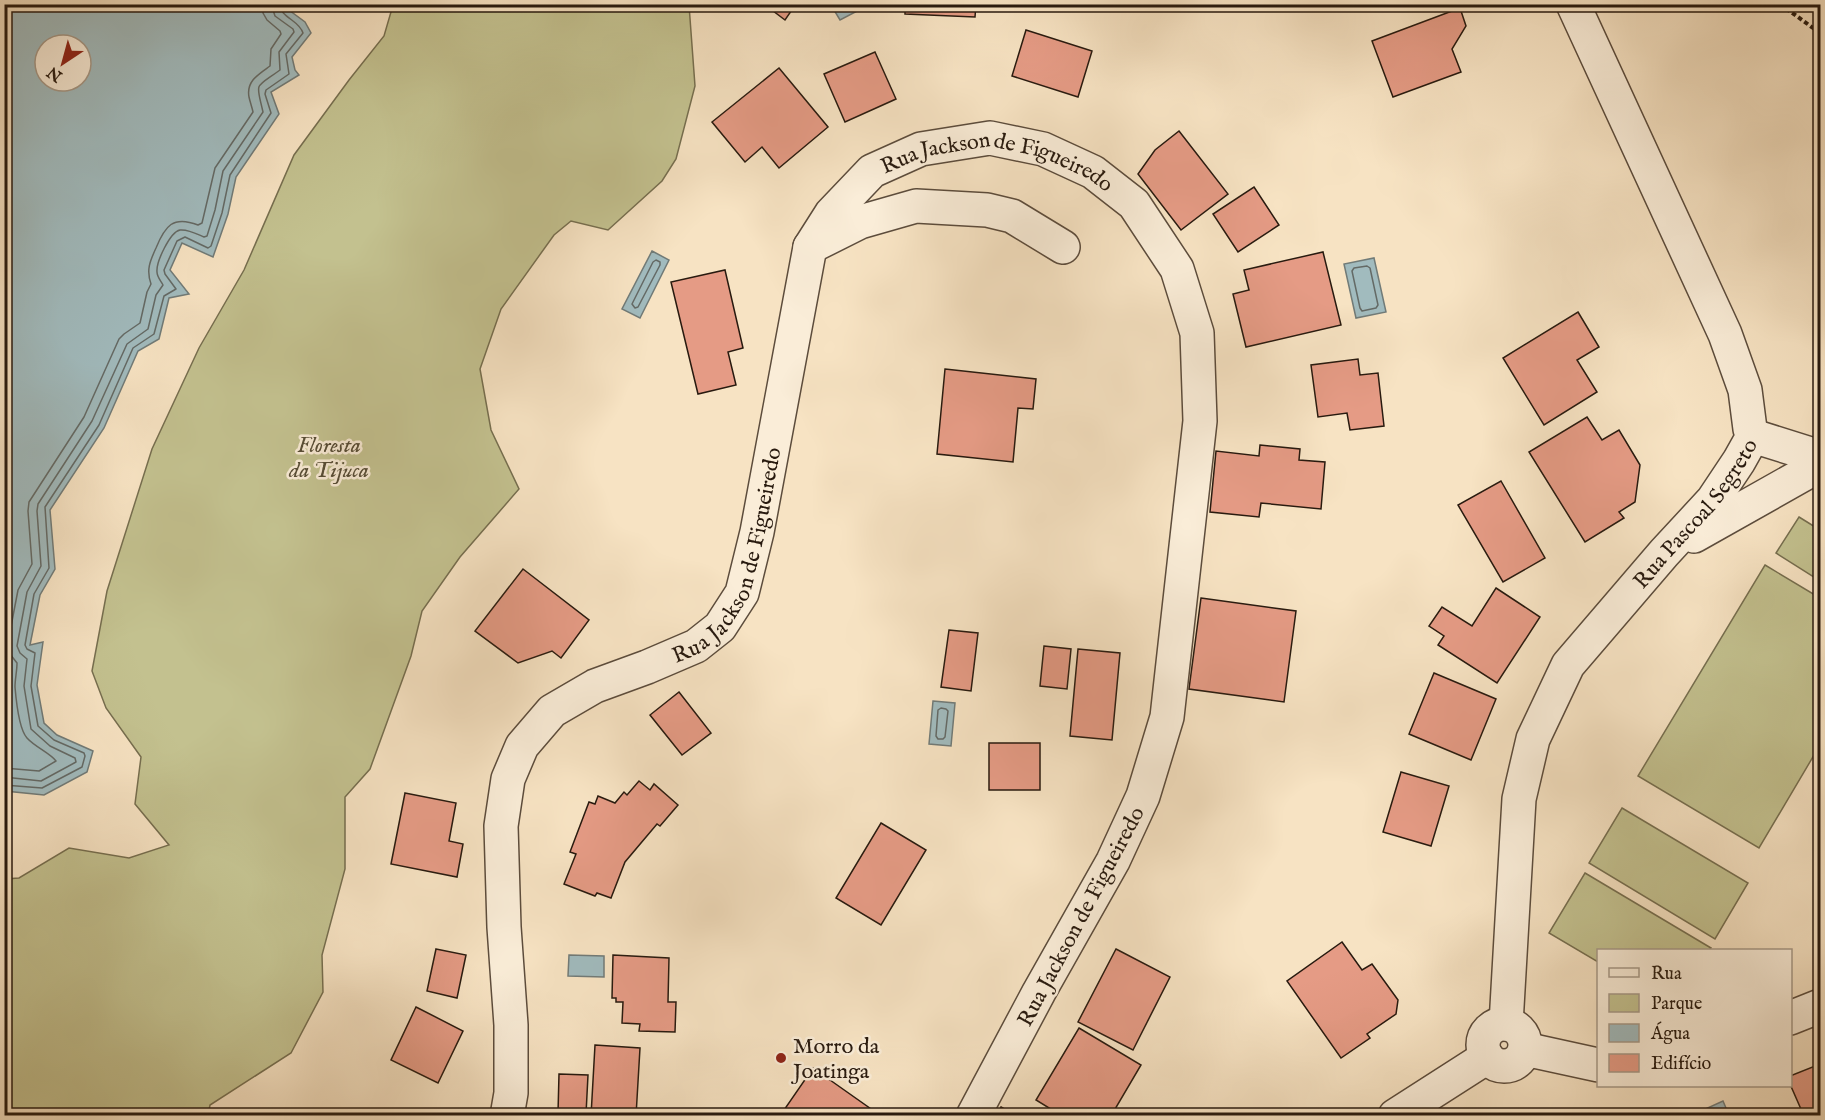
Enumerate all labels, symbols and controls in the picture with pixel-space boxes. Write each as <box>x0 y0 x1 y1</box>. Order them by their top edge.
north arrow <box>33 33 93 93</box>
text: N <box>44 61 68 86</box>
street label: Rua Jackson de Figueiredo <box>877 126 1119 199</box>
park label: Floresta da Tijuca <box>288 432 369 485</box>
street label: Rua Pascoal Segreto <box>1628 434 1765 595</box>
street label: Rua Jackson de Figueiredo <box>668 445 789 671</box>
street label: Rua Jackson de Figueiredo <box>1012 802 1152 1032</box>
legend <box>1597 949 1792 1087</box>
text: Rua <box>1651 963 1682 986</box>
text: Parque <box>1651 993 1702 1016</box>
text: Água <box>1650 1021 1690 1046</box>
place label: Morro da Joatinga <box>790 1033 880 1086</box>
marker: Morro da Joatinga <box>774 1051 788 1065</box>
text: Edifício <box>1651 1053 1712 1076</box>

